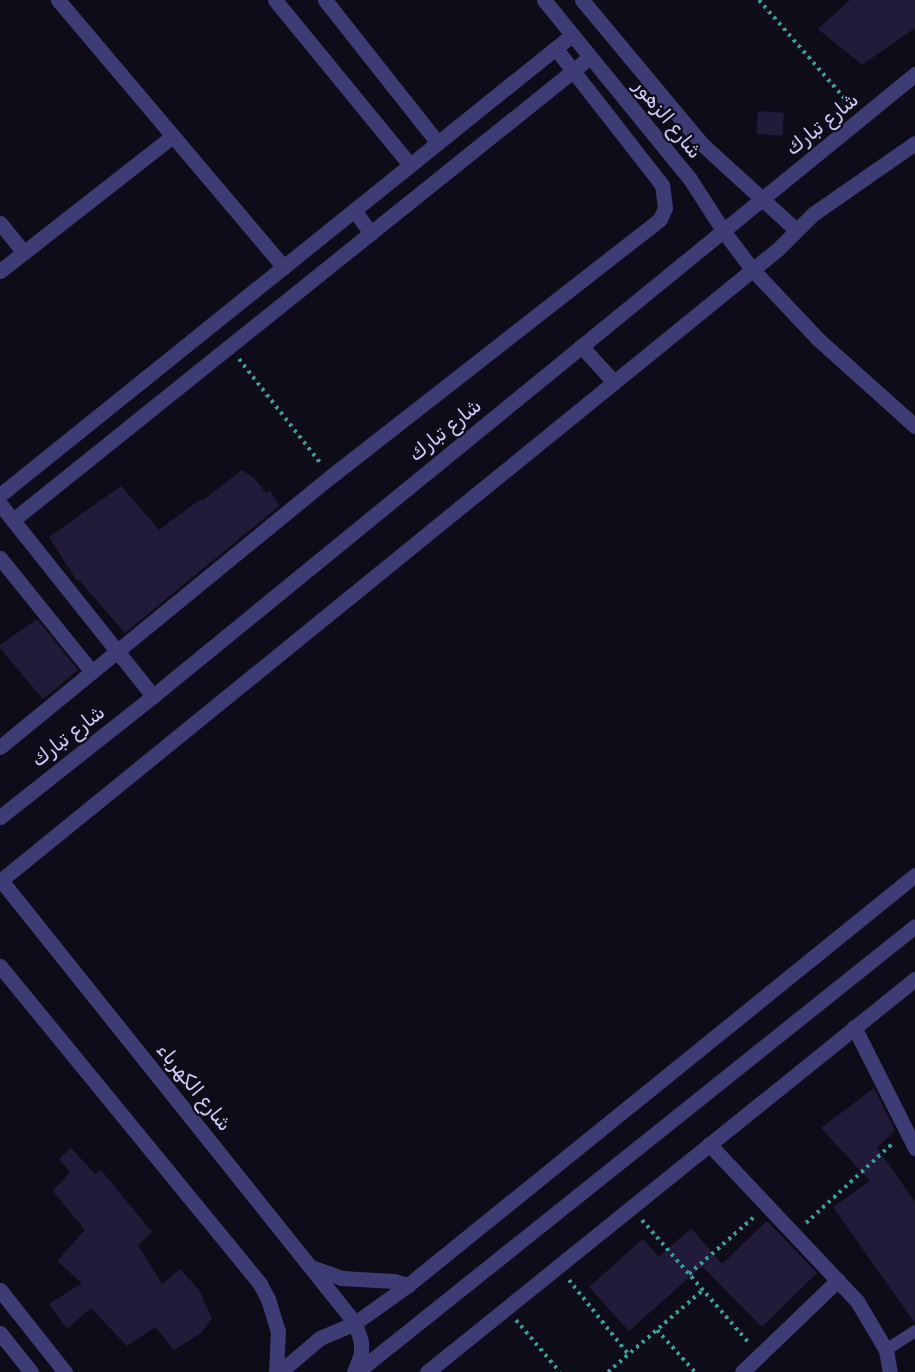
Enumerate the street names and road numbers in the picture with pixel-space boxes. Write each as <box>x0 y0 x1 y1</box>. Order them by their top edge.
street label: شارع الزهور <box>629 75 707 163</box>
street label: شارع تبارك <box>781 88 863 160</box>
street label: شارع تبارك <box>404 394 486 466</box>
street label: شارع تبارك <box>27 700 109 772</box>
street label: شارع الكهرباء <box>151 1038 237 1136</box>

